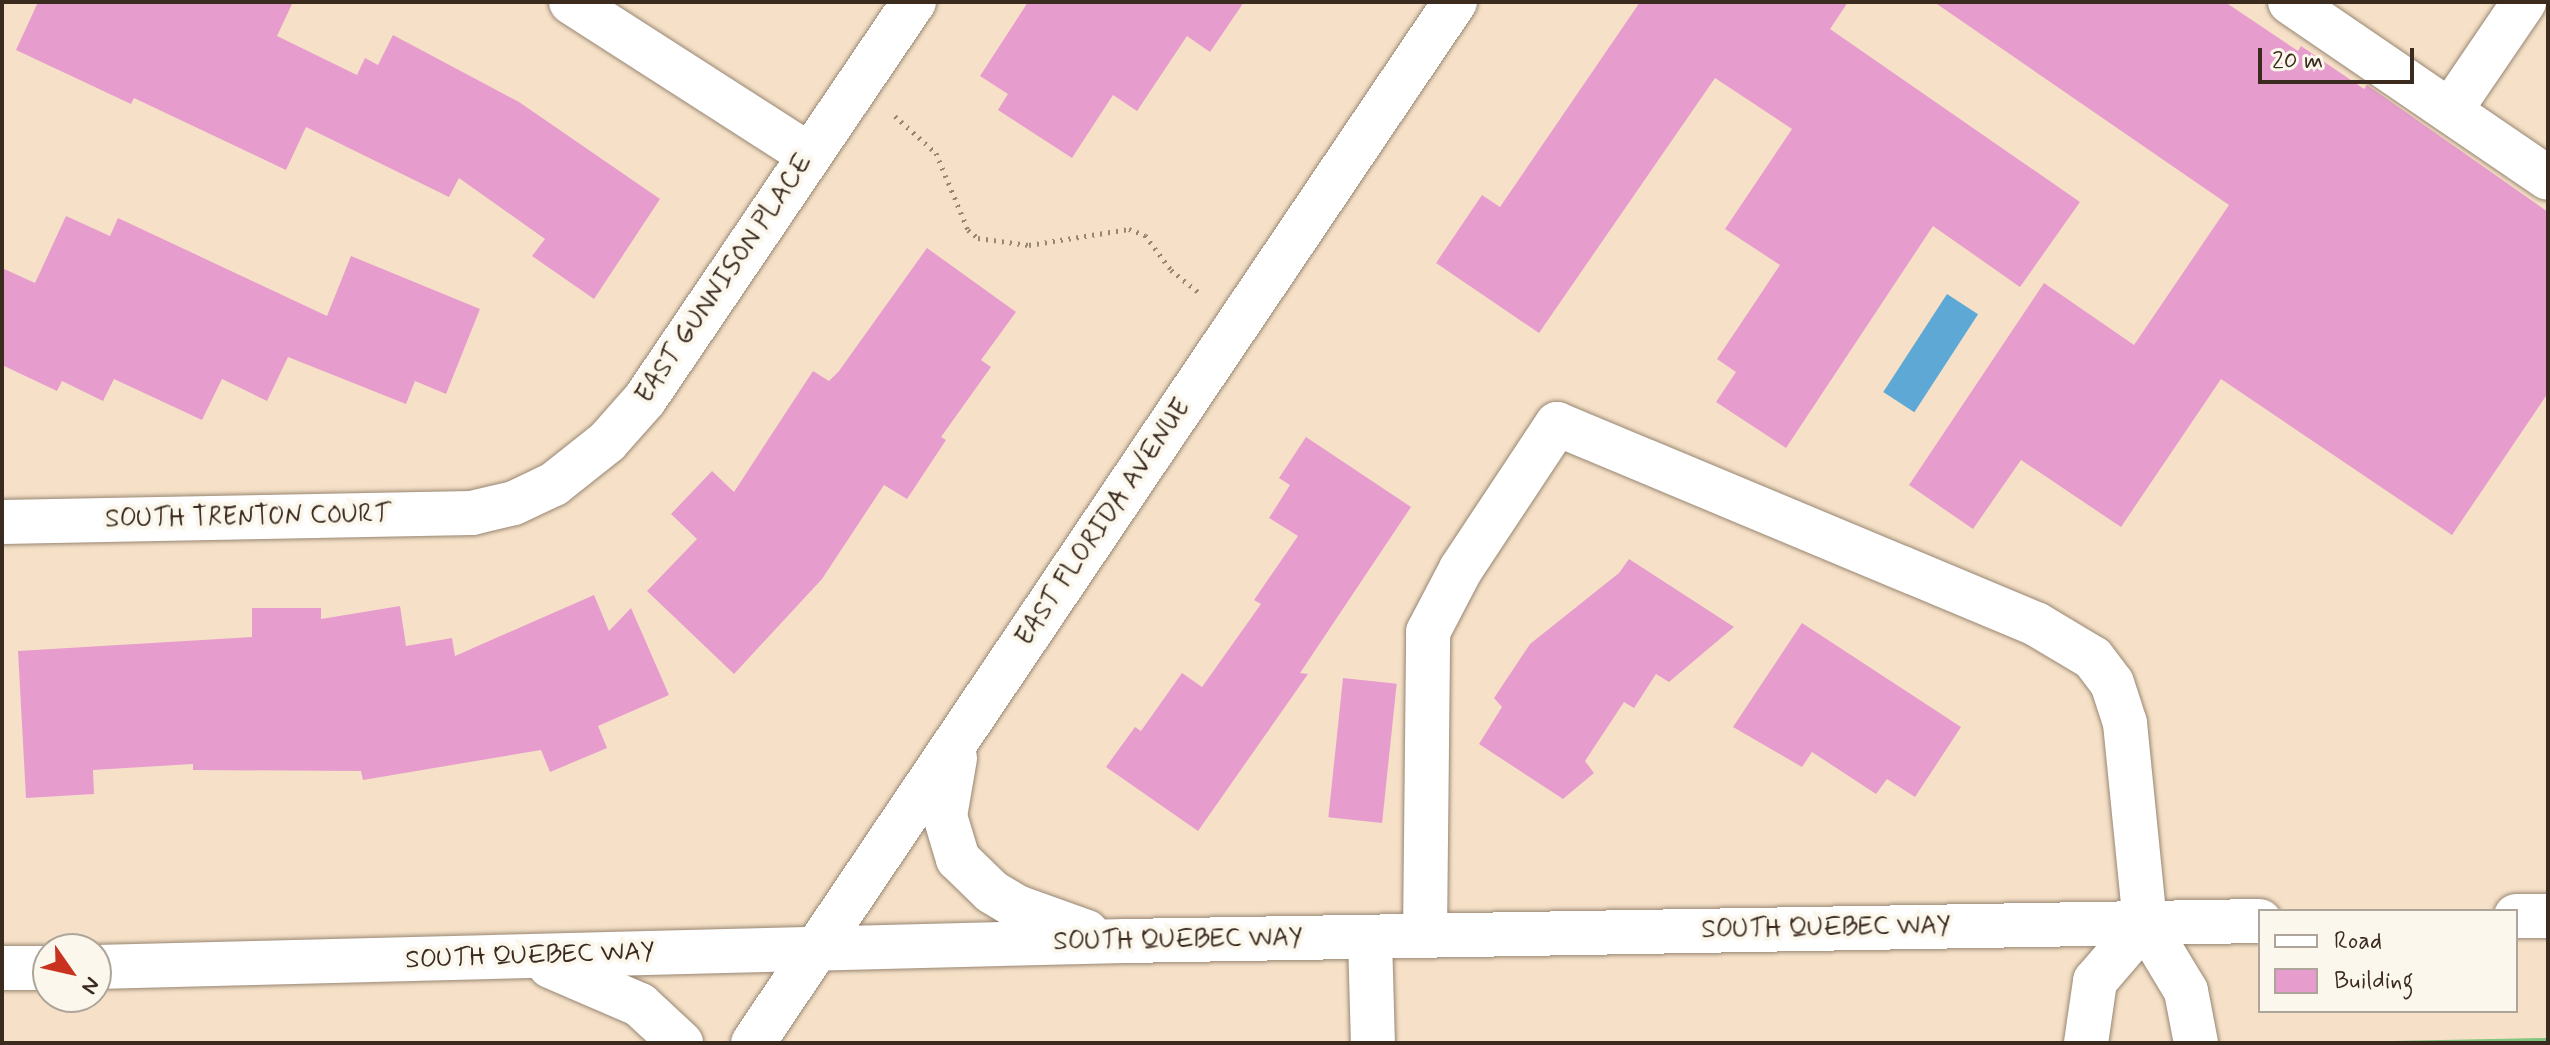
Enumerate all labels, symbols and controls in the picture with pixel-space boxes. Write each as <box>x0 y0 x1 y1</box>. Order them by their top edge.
scale bar <box>2262 32 2418 82</box>
text: 20 m <box>2272 46 2323 77</box>
street label: EAST GUNNISON PLACE <box>631 150 819 408</box>
street label: EAST FLORIDA AVENUE <box>1010 394 1198 652</box>
street label: SOUTH TRENTON COURT <box>104 500 392 536</box>
legend <box>2258 909 2518 1013</box>
street label: SOUTH QUEBEC WAY <box>1701 911 1951 947</box>
street label: SOUTH QUEBEC WAY <box>1053 923 1303 959</box>
text: Road <box>2334 926 2382 957</box>
north arrow <box>32 933 112 1013</box>
street label: SOUTH QUEBEC WAY <box>405 937 655 977</box>
text: Building <box>2334 966 2414 997</box>
text: N <box>75 971 106 999</box>

